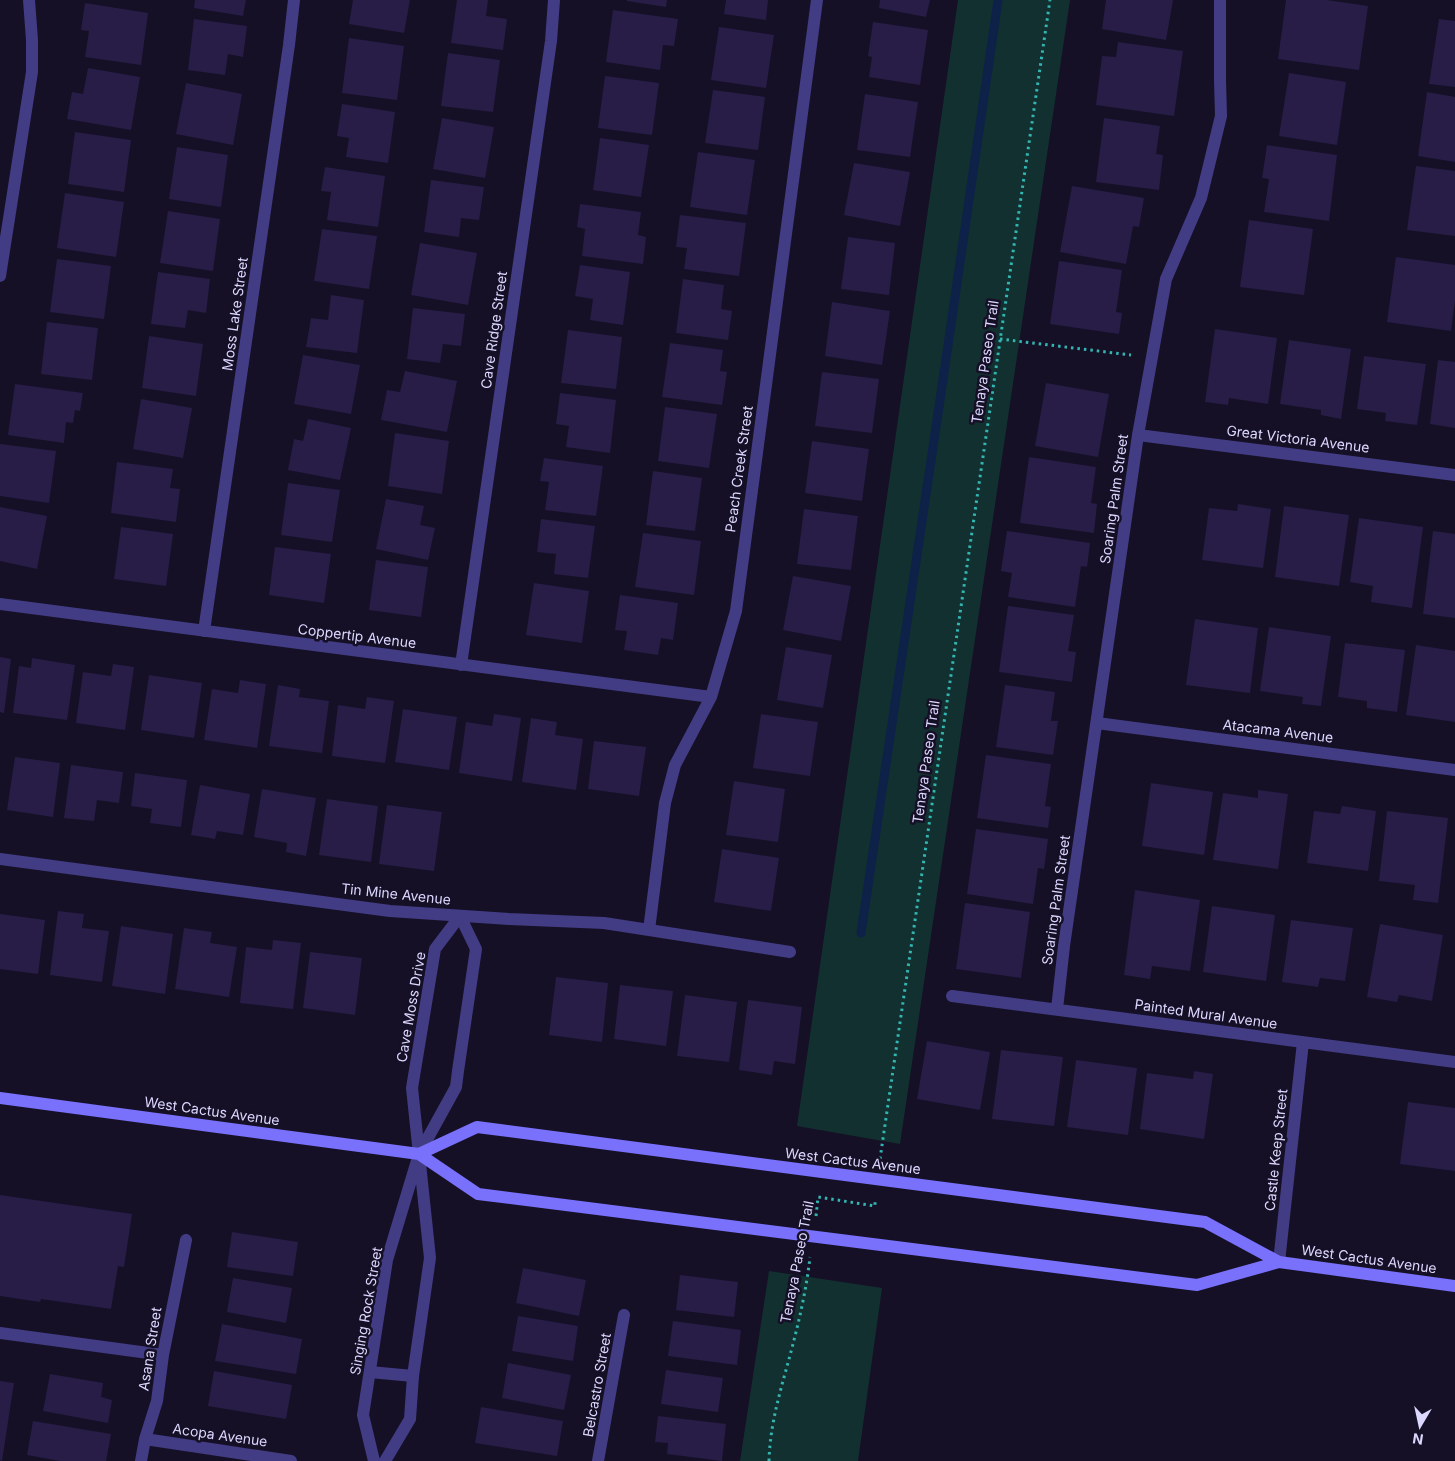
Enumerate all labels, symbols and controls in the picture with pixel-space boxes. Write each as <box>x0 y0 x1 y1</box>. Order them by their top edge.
street label: Moss Lake Street <box>218 256 251 372</box>
street label: Cave Ridge Street <box>477 270 510 390</box>
street label: Tenaya Paseo Trail <box>967 299 1002 425</box>
street label: Peach Creek Street <box>721 404 756 533</box>
street label: Great Victoria Avenue <box>1226 421 1371 456</box>
street label: Soaring Palm Street <box>1096 432 1131 565</box>
street label: Coppertip Avenue <box>297 620 417 651</box>
street label: Tenaya Paseo Trail <box>908 699 943 825</box>
street label: Atacama Avenue <box>1222 715 1334 746</box>
street label: Soaring Palm Street <box>1038 833 1073 966</box>
street label: Tin Mine Avenue <box>340 879 452 908</box>
street label: Cave Moss Drive <box>392 950 429 1064</box>
street label: Painted Mural Avenue <box>1134 995 1279 1032</box>
street label: Castle Keep Street <box>1261 1088 1290 1212</box>
street label: West Cactus Avenue <box>143 1093 281 1128</box>
street label: West Cactus Avenue <box>784 1144 922 1177</box>
street label: Tenaya Paseo Trail <box>776 1199 817 1325</box>
street label: West Cactus Avenue <box>1300 1241 1438 1276</box>
street label: Singing Rock Street <box>346 1245 385 1376</box>
street label: Asana Street <box>135 1305 165 1392</box>
street label: Belcastro Street <box>579 1331 614 1438</box>
north arrow <box>1395 1401 1445 1451</box>
street label: Acopa Avenue <box>171 1419 269 1450</box>
text: N <box>1411 1430 1424 1449</box>

